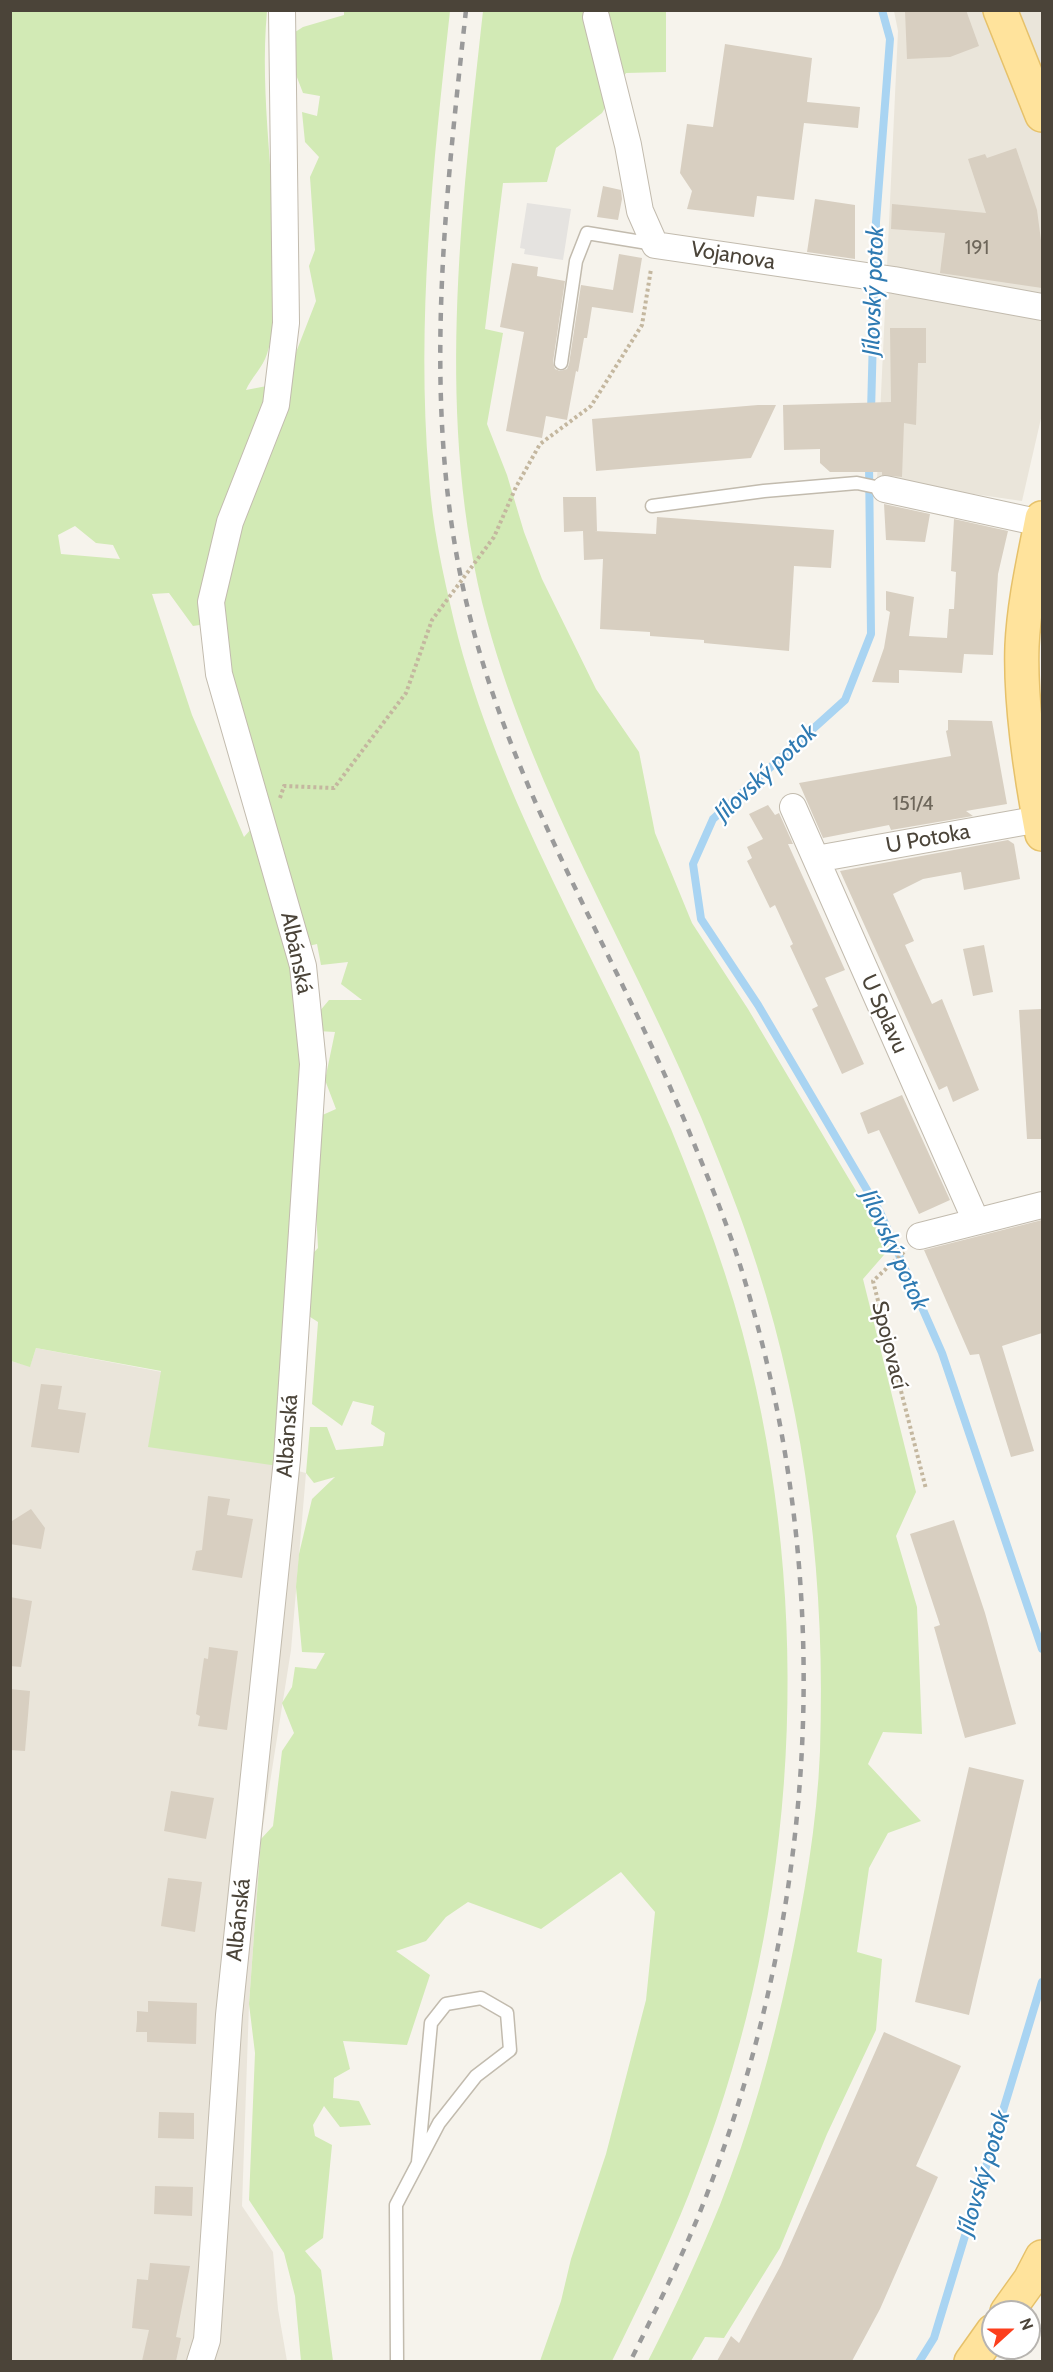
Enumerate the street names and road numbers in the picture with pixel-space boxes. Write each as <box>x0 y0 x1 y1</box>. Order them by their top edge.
street label: Vojanova <box>689 236 777 276</box>
street label: U Potoka <box>884 819 972 859</box>
street label: Albánská <box>274 910 318 996</box>
street label: U Splavu <box>855 970 913 1058</box>
street label: Spojovací <box>865 1298 913 1392</box>
street label: Albánská <box>272 1394 304 1478</box>
street label: Albánská <box>222 1877 256 1963</box>

